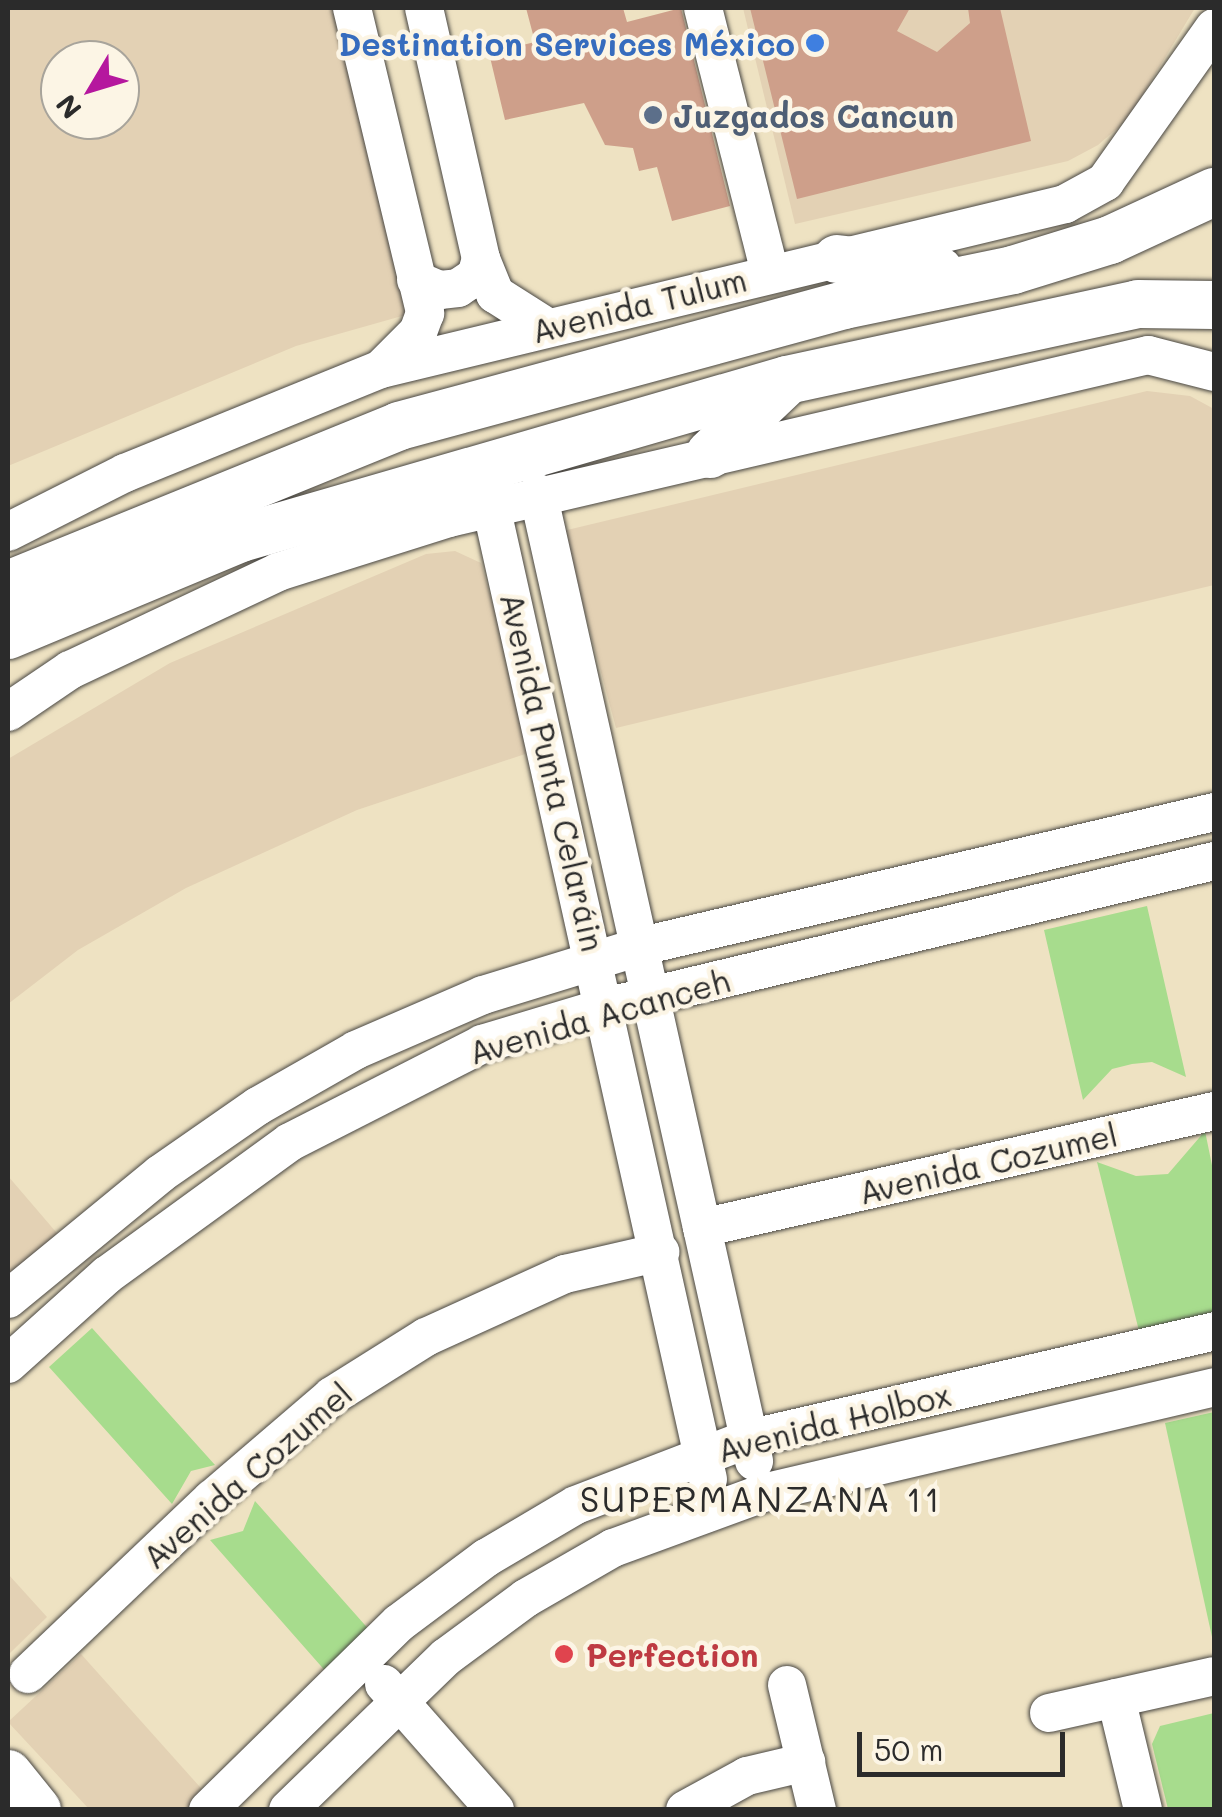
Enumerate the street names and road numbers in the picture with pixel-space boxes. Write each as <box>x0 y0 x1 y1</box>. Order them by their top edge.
street label: Avenida Tulum <box>528 260 750 350</box>
street label: Avenida Punta Celaráin <box>493 589 613 955</box>
street label: Avenida Acanceh <box>464 960 734 1072</box>
street label: Avenida Cozumel <box>855 1115 1121 1211</box>
street label: Avenida Cozumel <box>135 1374 359 1576</box>
street label: Avenida Holbox <box>713 1374 955 1470</box>

